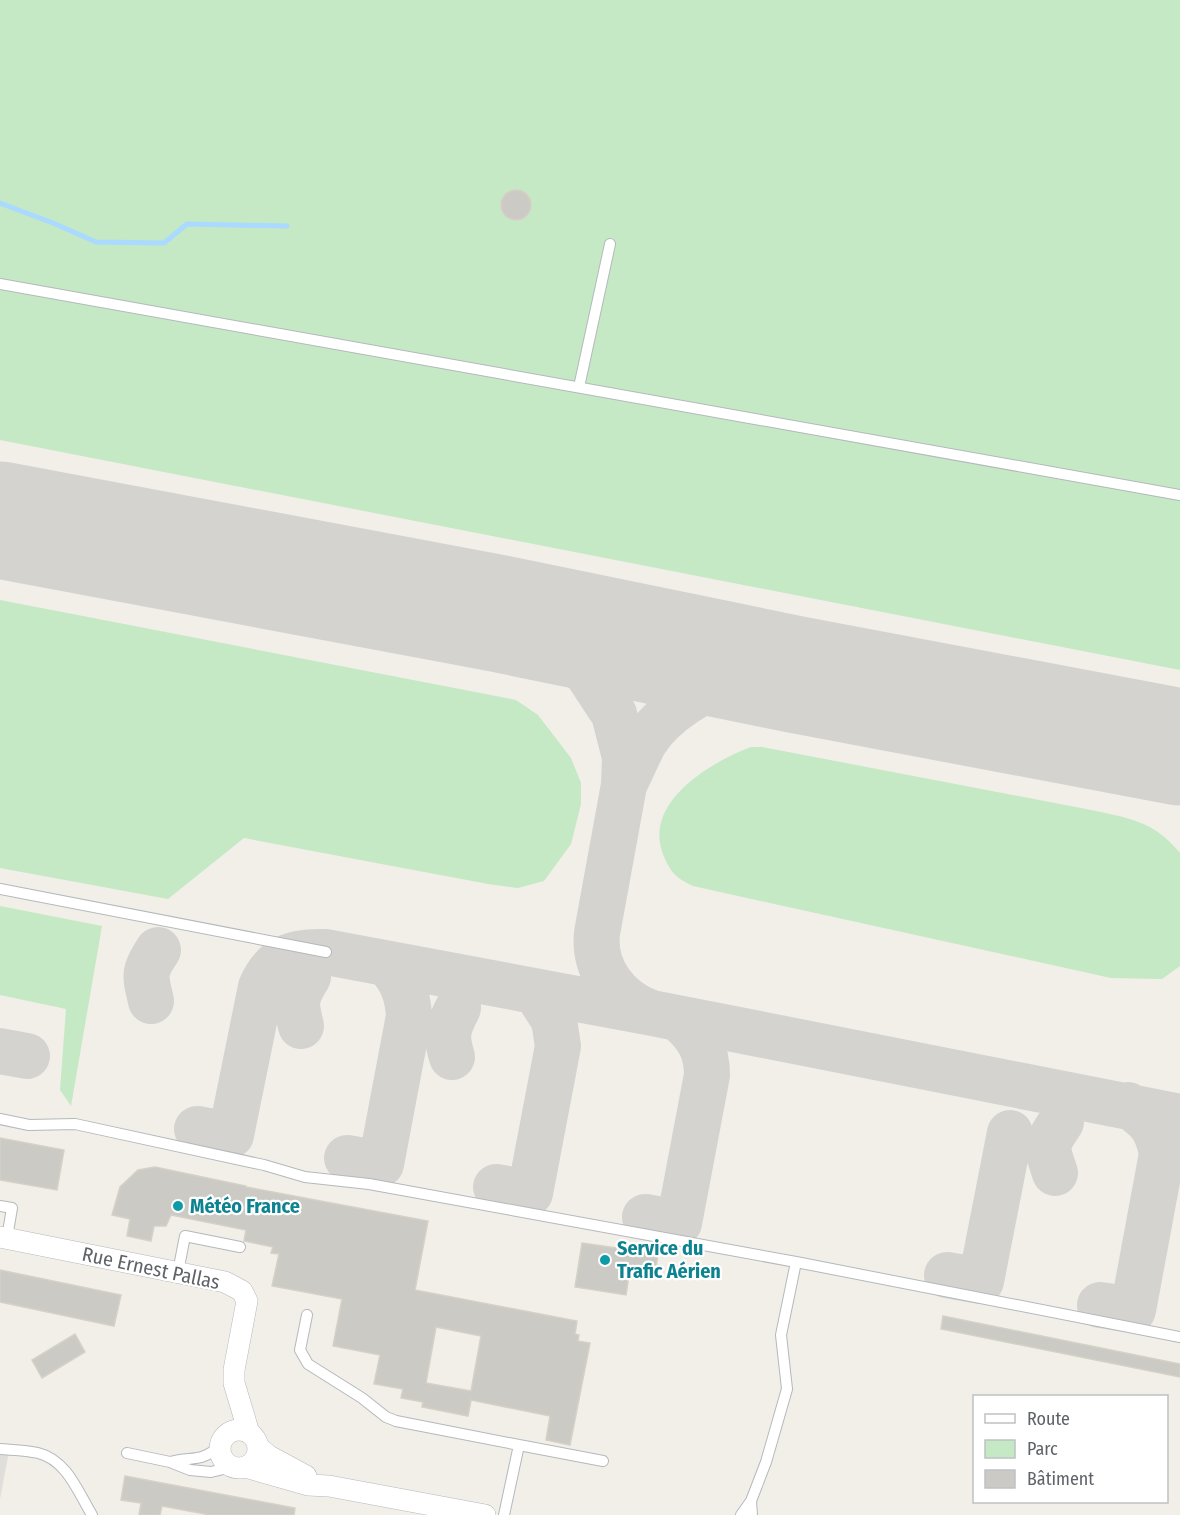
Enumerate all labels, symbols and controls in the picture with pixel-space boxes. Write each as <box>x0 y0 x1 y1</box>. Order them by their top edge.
place label: Météo France <box>190 1194 300 1218</box>
marker: Météo France <box>171 1199 185 1213</box>
place label: Service du Trafic Aérien <box>617 1236 721 1283</box>
street label: Rue Ernest Pallas <box>80 1242 222 1294</box>
marker: Service du Trafic Aérien <box>598 1253 612 1267</box>
legend <box>973 1395 1168 1503</box>
text: Route <box>1027 1408 1070 1430</box>
text: Parc <box>1027 1438 1058 1460</box>
text: Bâtiment <box>1027 1468 1094 1490</box>

